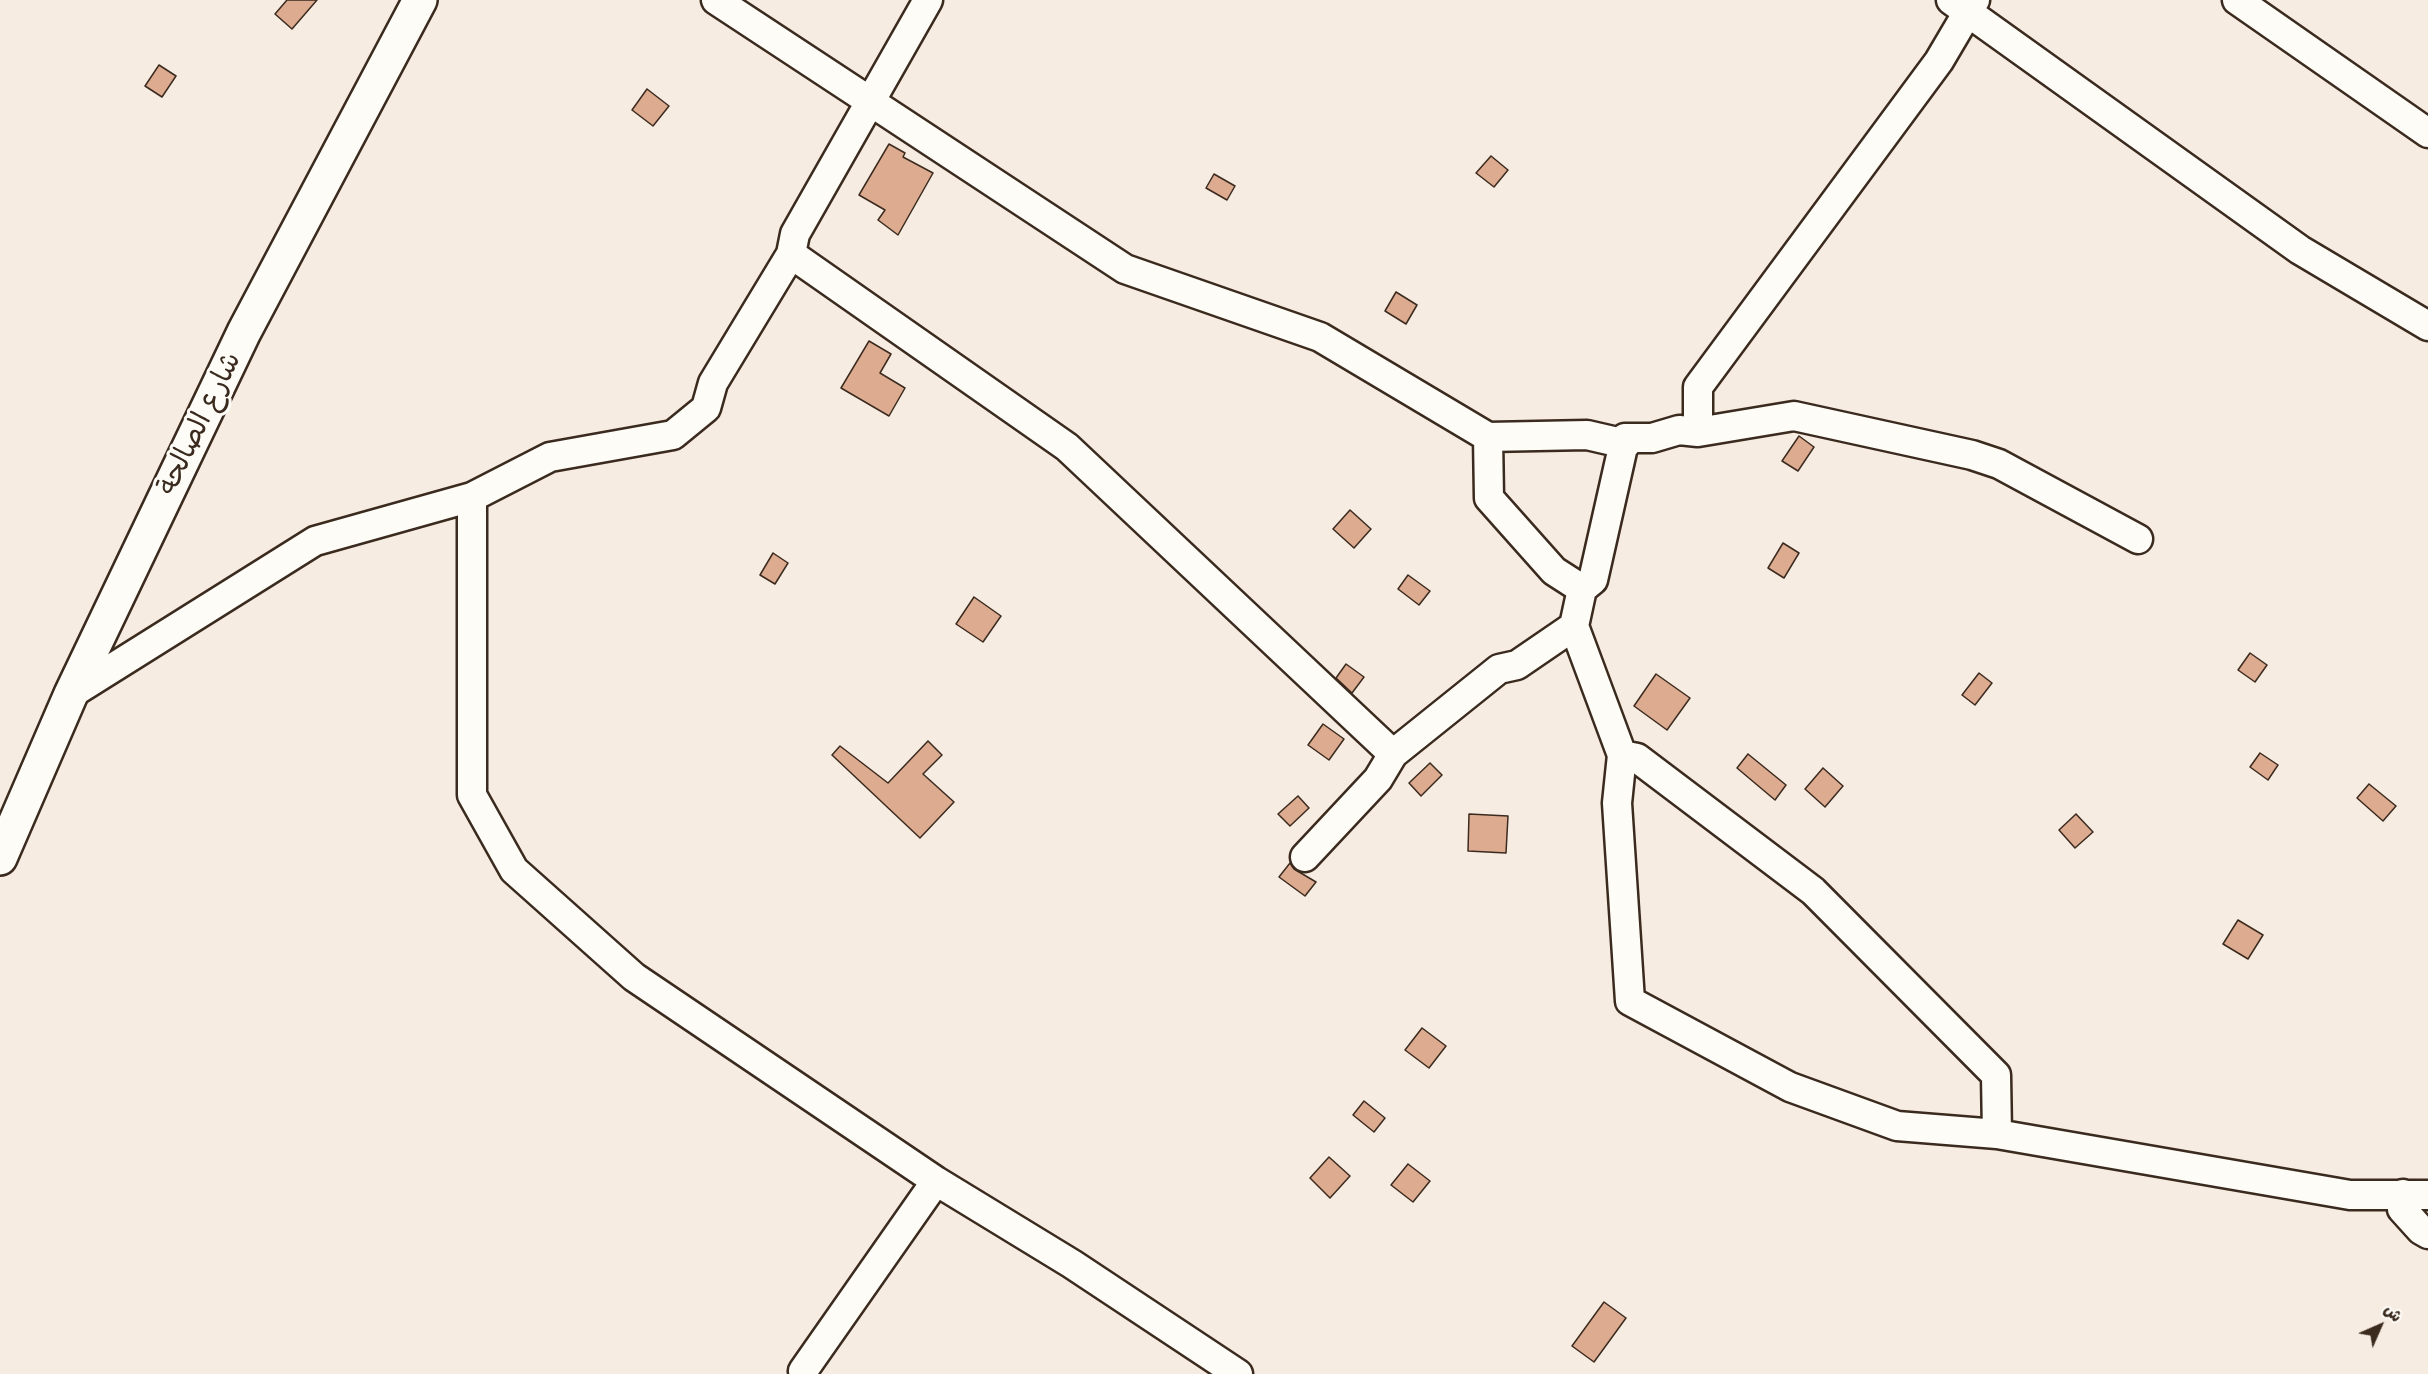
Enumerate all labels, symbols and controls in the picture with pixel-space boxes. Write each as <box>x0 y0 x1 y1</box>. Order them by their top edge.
street label: شارع الصالحة <box>151 347 249 501</box>
north arrow <box>2350 1296 2410 1356</box>
text: ش <box>2379 1300 2406 1327</box>

